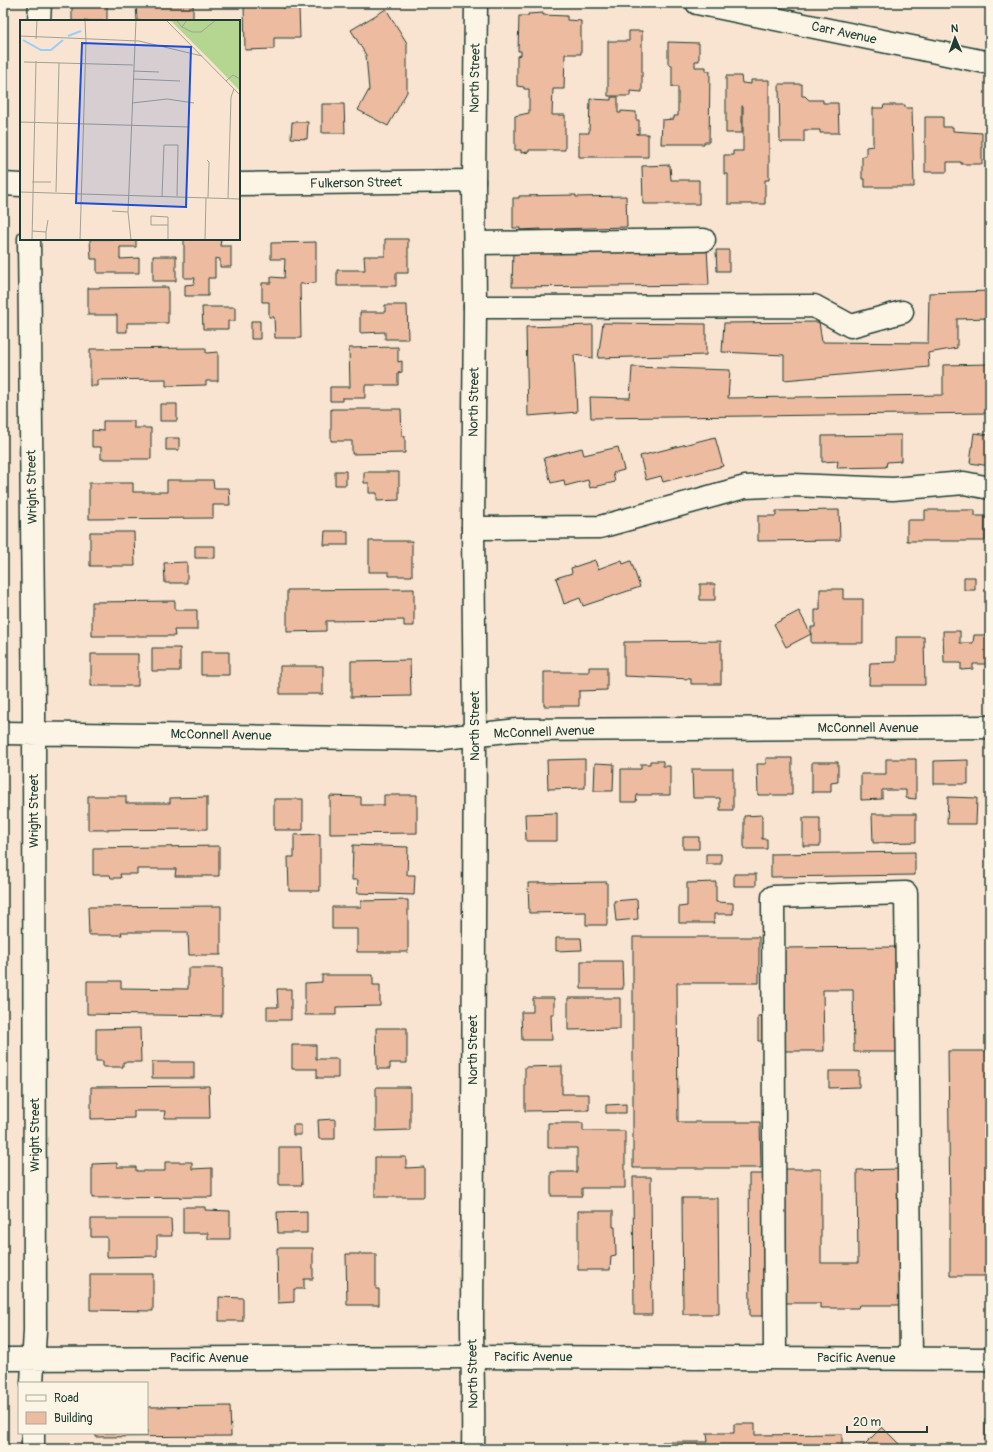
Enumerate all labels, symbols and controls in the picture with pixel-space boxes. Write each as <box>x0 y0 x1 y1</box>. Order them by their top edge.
street label: Carr Avenue <box>810 18 879 48</box>
north arrow <box>935 18 975 58</box>
inset map <box>20 20 240 240</box>
text: N <box>951 22 959 35</box>
street label: North Street <box>466 42 484 113</box>
street label: Fulkerson Street <box>310 174 403 192</box>
street label: North Street <box>465 366 483 437</box>
street label: Wright Street <box>23 449 41 524</box>
street label: North Street <box>467 690 483 761</box>
street label: McConnell Avenue <box>818 720 919 736</box>
street label: McConnell Avenue <box>493 722 595 742</box>
street label: McConnell Avenue <box>170 726 272 744</box>
street label: Wright Street <box>26 773 42 848</box>
street label: North Street <box>465 1014 481 1085</box>
street label: Wright Street <box>27 1097 43 1172</box>
street label: North Street <box>464 1338 482 1409</box>
street label: Pacific Avenue <box>494 1349 573 1365</box>
street label: Pacific Avenue <box>170 1350 249 1366</box>
street label: Pacific Avenue <box>817 1350 896 1366</box>
legend <box>18 1382 148 1434</box>
text: Road <box>54 1391 79 1406</box>
scale bar <box>847 1408 927 1434</box>
text: Building <box>54 1411 93 1426</box>
text: 20 m <box>853 1415 882 1430</box>

